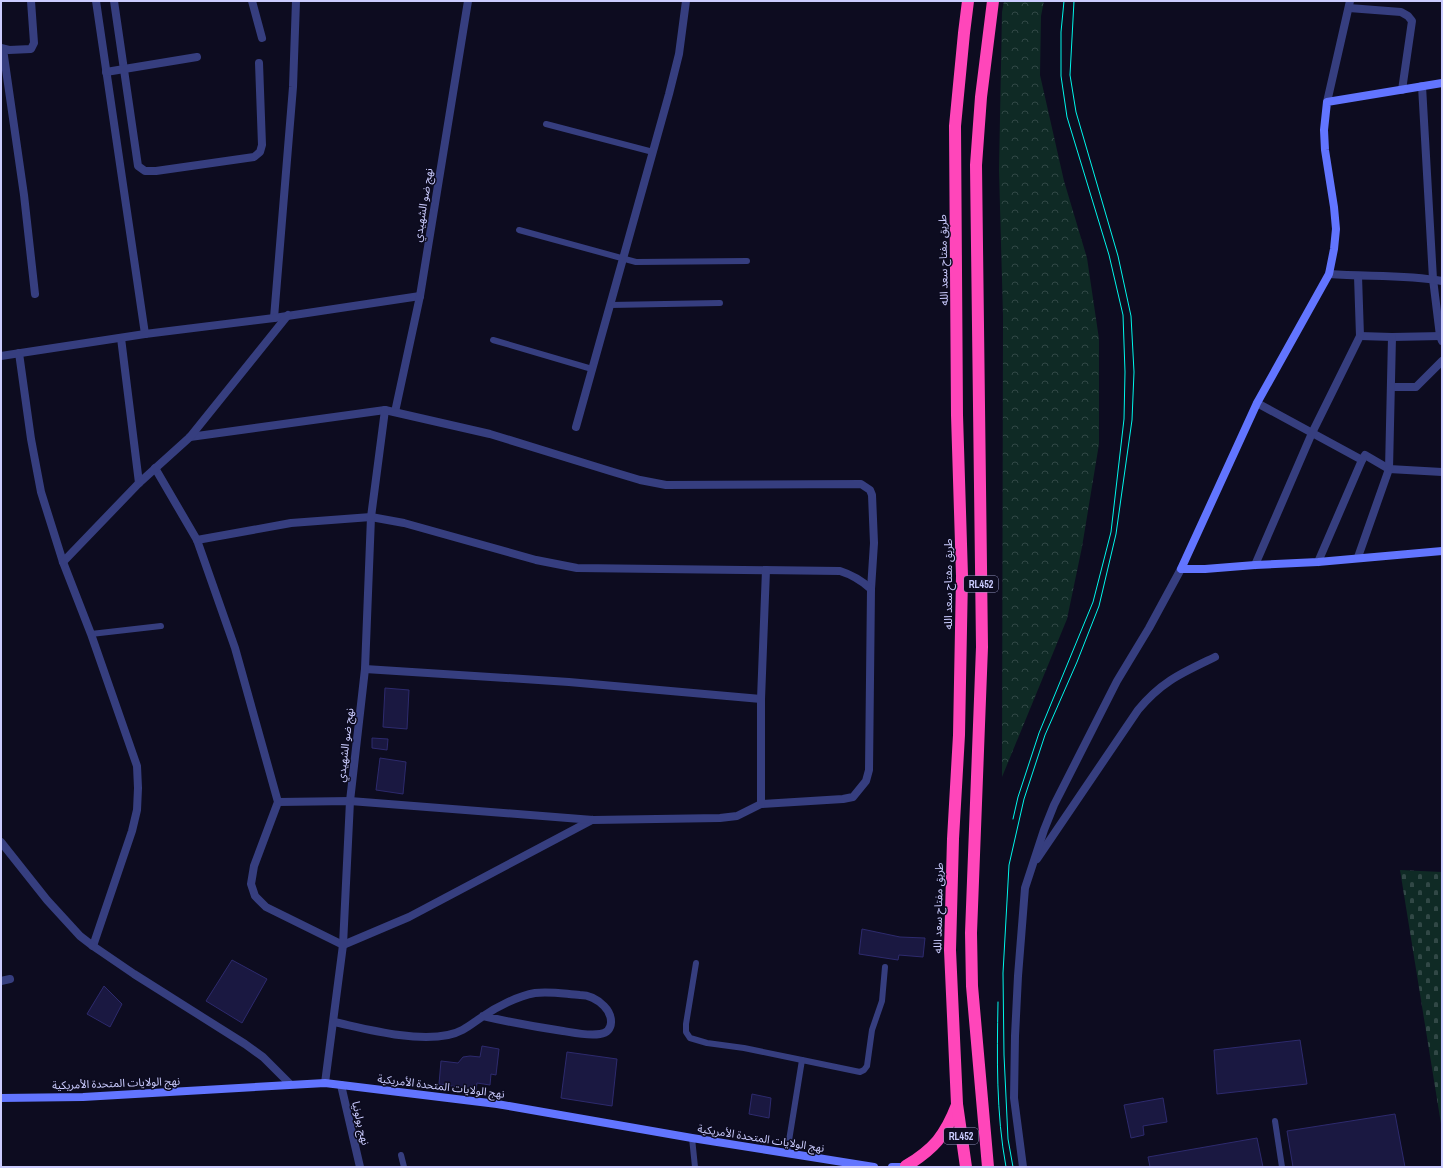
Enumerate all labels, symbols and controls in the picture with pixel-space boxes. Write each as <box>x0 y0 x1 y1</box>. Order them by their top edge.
street label: نهج ضو الشهيدي <box>410 167 438 243</box>
street label: طريق مفتاح سعد الله <box>935 214 952 306</box>
street label: طريق مفتاح سعد الله <box>941 538 956 630</box>
road number: RL452 <box>964 576 998 592</box>
street label: نهج ضو الشهيدي <box>334 707 359 783</box>
street label: طريق مفتاح سعد الله <box>930 862 947 954</box>
street label: نهج الولايات المتحدة الأمريكية <box>376 1071 505 1102</box>
street label: نهج الولايات المتحدة الأمريكية <box>52 1074 180 1093</box>
street label: نهج بولونيا <box>348 1100 373 1147</box>
street label: نهج الولايات المتحدة الأمريكية <box>696 1121 825 1156</box>
road number: RL452 <box>944 1128 978 1144</box>

